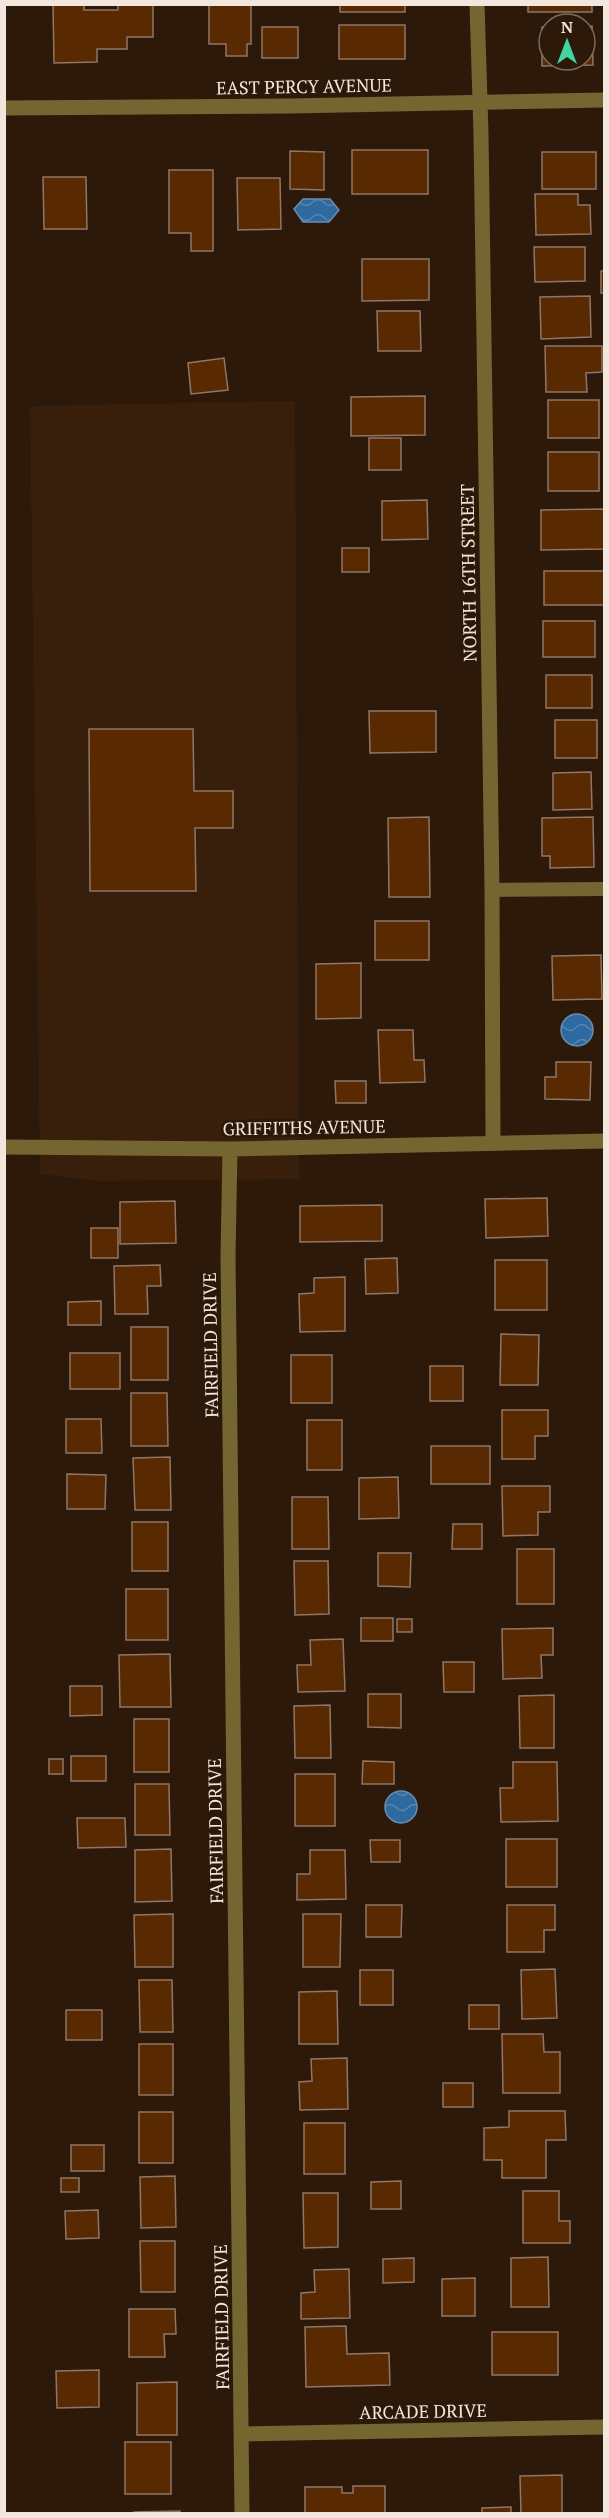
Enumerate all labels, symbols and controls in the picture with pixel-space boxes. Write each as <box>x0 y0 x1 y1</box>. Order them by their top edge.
north arrow <box>537 12 597 72</box>
text: N <box>561 16 573 38</box>
street label: EAST PERCY AVENUE <box>216 72 392 100</box>
street label: NORTH 16TH STREET <box>454 484 482 662</box>
street label: GRIFFITHS AVENUE <box>222 1114 386 1140</box>
street label: FAIRFIELD DRIVE <box>197 1272 223 1418</box>
street label: FAIRFIELD DRIVE <box>202 1758 228 1904</box>
street label: FAIRFIELD DRIVE <box>208 2244 234 2390</box>
street label: ARCADE DRIVE <box>359 2398 487 2424</box>

